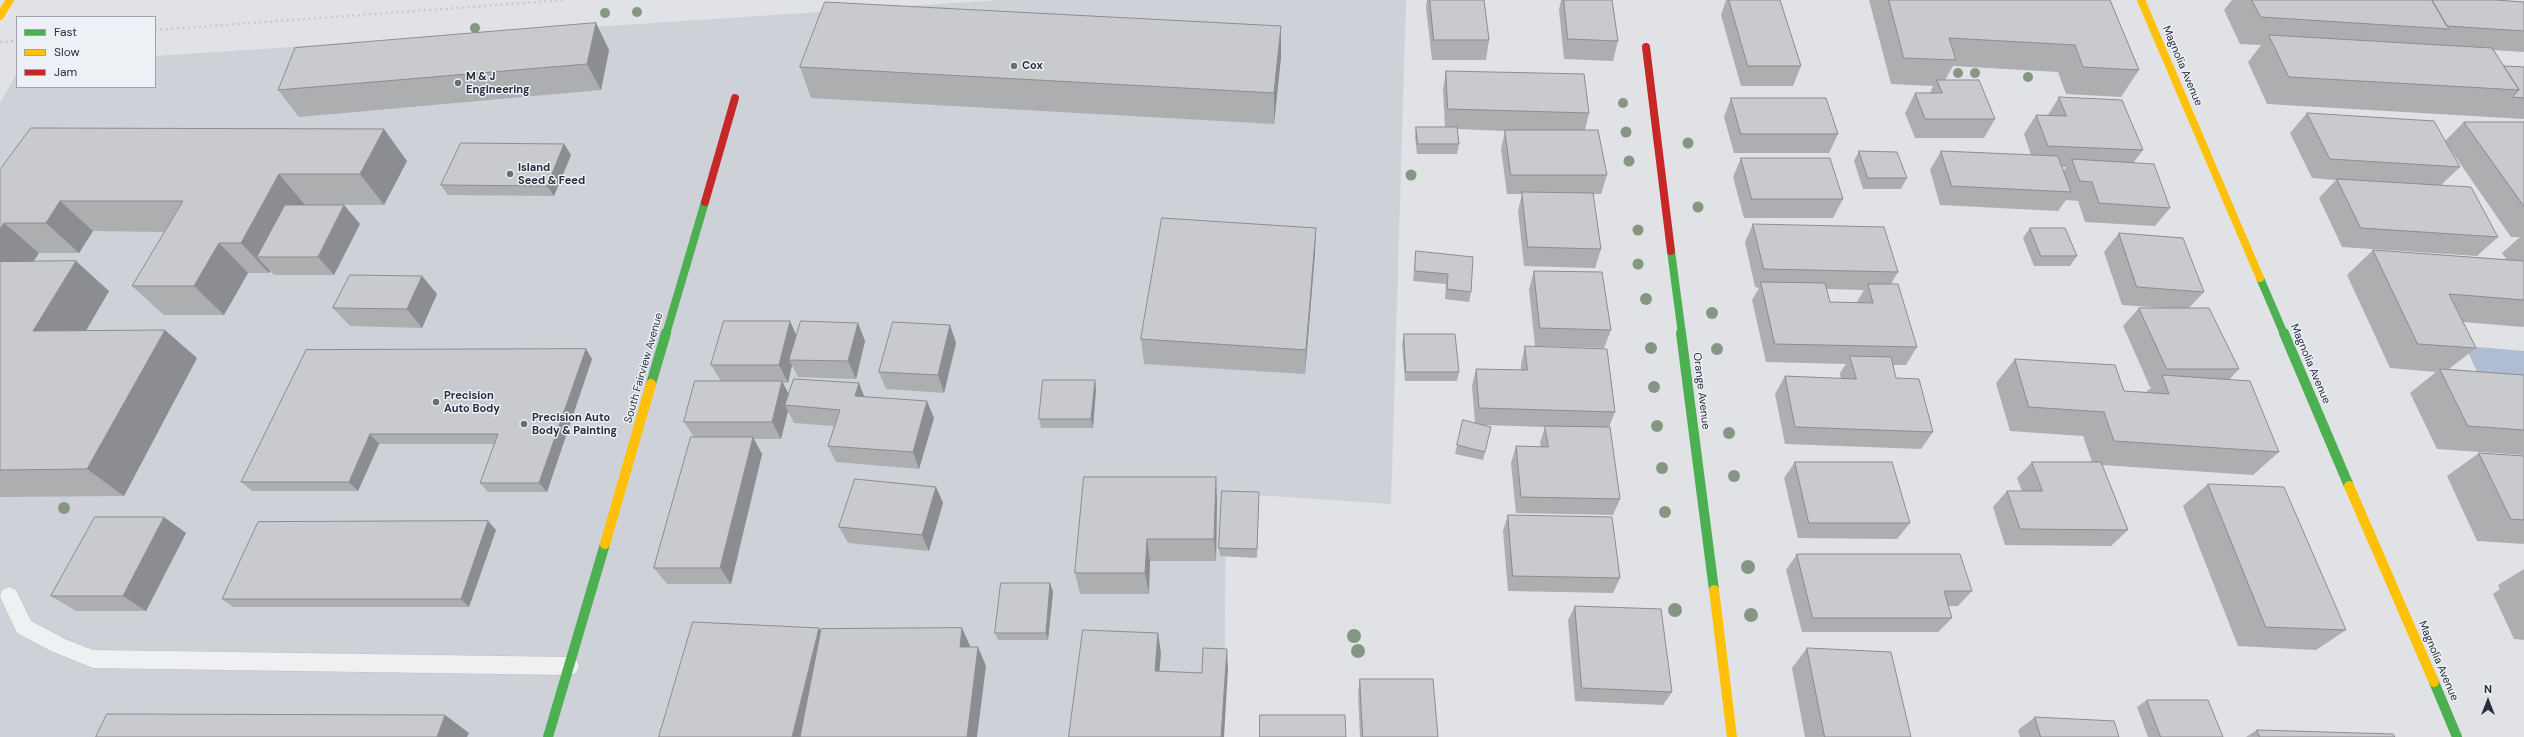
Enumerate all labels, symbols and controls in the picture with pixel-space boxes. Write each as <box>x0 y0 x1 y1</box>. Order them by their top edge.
legend <box>16 16 156 88</box>
text: Fast <box>54 24 77 40</box>
street label: Magnolia Avenue <box>2159 24 2205 108</box>
text: Slow <box>54 44 80 60</box>
place label: Cox <box>1022 59 1043 73</box>
marker: Cox <box>1009 61 1019 71</box>
text: Jam <box>54 64 77 80</box>
place label: M & J Engineering <box>466 70 530 96</box>
marker: M & J Engineering <box>453 78 463 88</box>
place label: Island Seed & Feed <box>518 161 585 187</box>
marker: Island Seed & Feed <box>505 169 515 179</box>
street label: South Fairview Avenue <box>622 311 666 425</box>
street label: Magnolia Avenue <box>2287 322 2333 406</box>
street label: Orange Avenue <box>1690 352 1712 430</box>
place label: Precision Auto Body <box>444 389 500 415</box>
marker: Precision Auto Body <box>431 397 441 407</box>
place label: Precision Auto Body & Painting <box>532 411 617 437</box>
marker: Precision Auto Body & Painting <box>519 419 529 429</box>
street label: Magnolia Avenue <box>2415 619 2461 703</box>
north arrow <box>2468 681 2508 721</box>
text: N <box>2484 682 2492 696</box>

